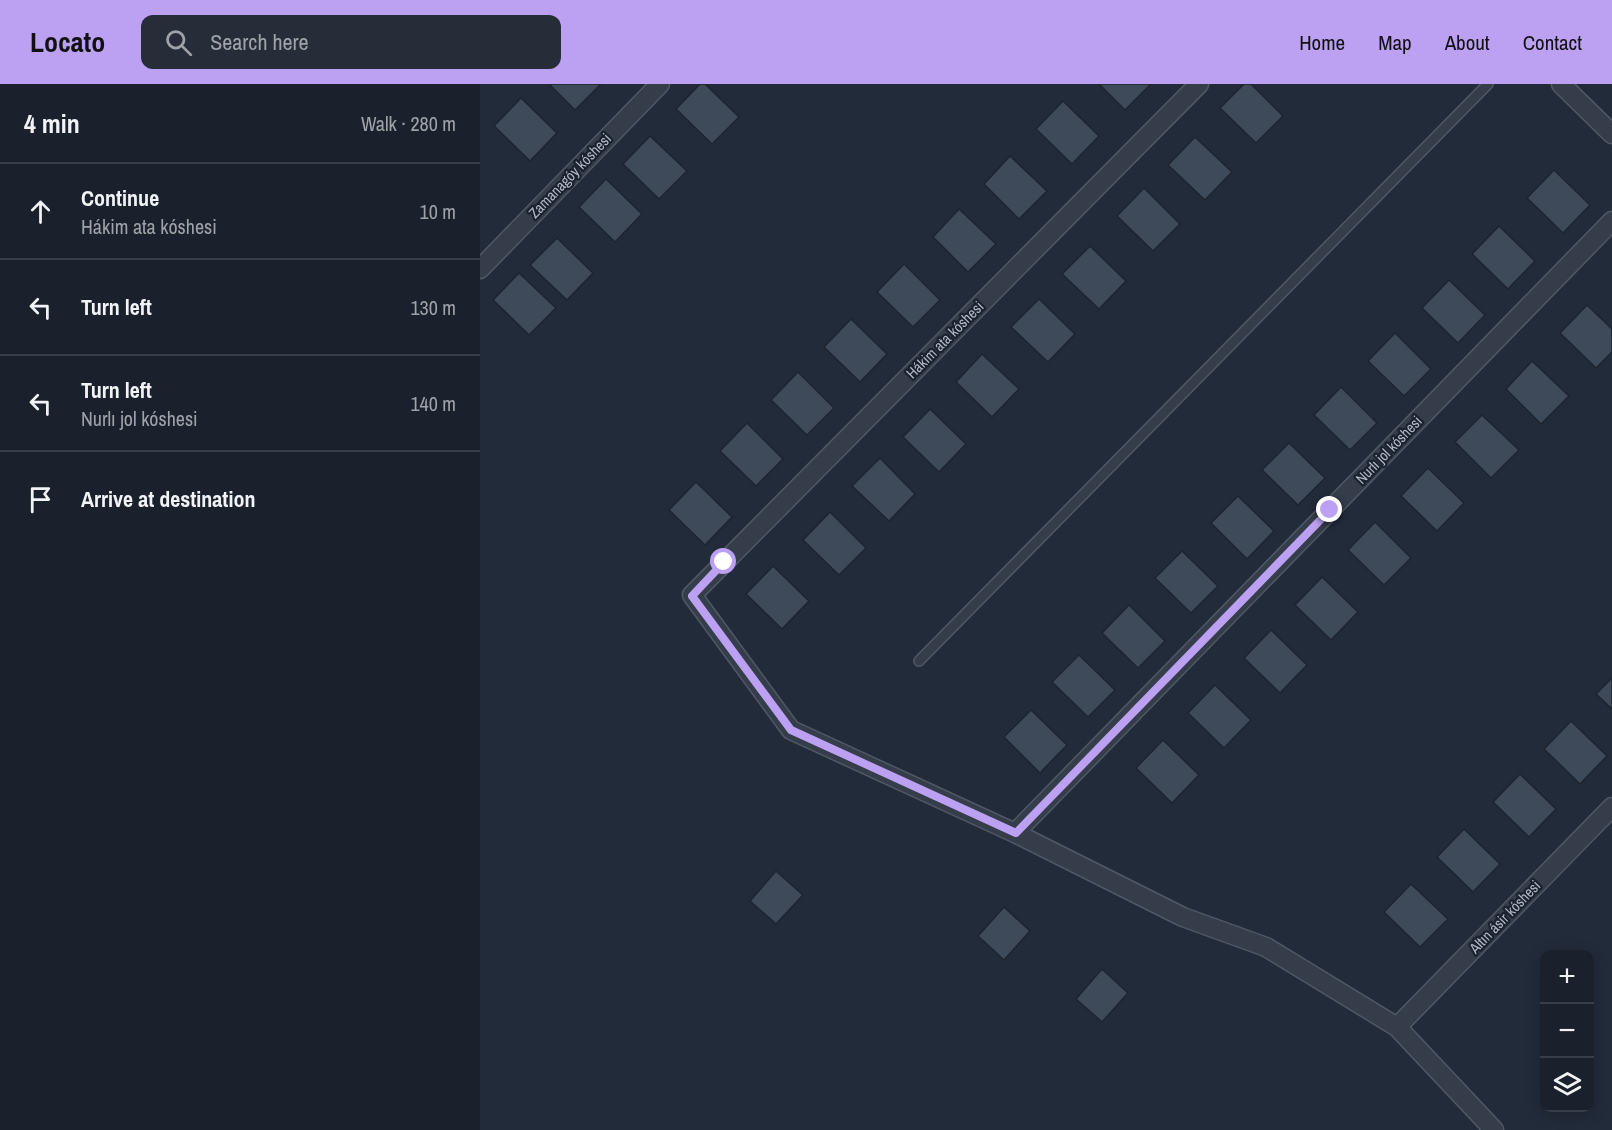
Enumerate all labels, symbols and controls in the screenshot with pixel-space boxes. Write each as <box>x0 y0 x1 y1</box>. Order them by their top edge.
search box <box>141 15 561 69</box>
text: Locato <box>30 23 105 61</box>
icon: search <box>162 26 195 59</box>
text: Search here <box>210 27 309 57</box>
text: Home <box>1299 28 1345 57</box>
text: Map <box>1378 28 1412 57</box>
text: About <box>1445 28 1490 57</box>
text: Contact <box>1523 28 1582 57</box>
text: 4 min <box>24 106 80 141</box>
text: Walk · 280 m <box>361 110 456 137</box>
street label: Zamanagóy kóshesi <box>524 129 616 223</box>
text: Continue <box>81 183 159 213</box>
icon: ahead <box>24 195 57 228</box>
text: 10 m <box>420 198 456 225</box>
text: Hákim ata kóshesi <box>81 213 217 240</box>
icon: left <box>24 291 57 324</box>
text: Turn left <box>81 292 152 322</box>
text: 130 m <box>410 294 456 321</box>
street label: Hákim ata kóshesi <box>901 296 988 383</box>
text: Turn left <box>81 375 152 405</box>
icon: left <box>24 387 57 420</box>
text: 140 m <box>410 390 456 417</box>
text: Nurlı jol kóshesi <box>81 405 198 432</box>
street label: Nurlı jol kóshesi <box>1351 411 1427 488</box>
icon: arrive <box>24 483 57 516</box>
text: Arrive at destination <box>81 484 255 514</box>
route end <box>1316 496 1342 522</box>
route start <box>710 548 736 574</box>
street label: Altın ásir kóshesi <box>1464 875 1545 959</box>
map controls <box>1540 950 1594 1112</box>
button: + <box>1540 950 1594 1004</box>
button: − <box>1540 1004 1594 1058</box>
button: layers <box>1540 1058 1594 1112</box>

